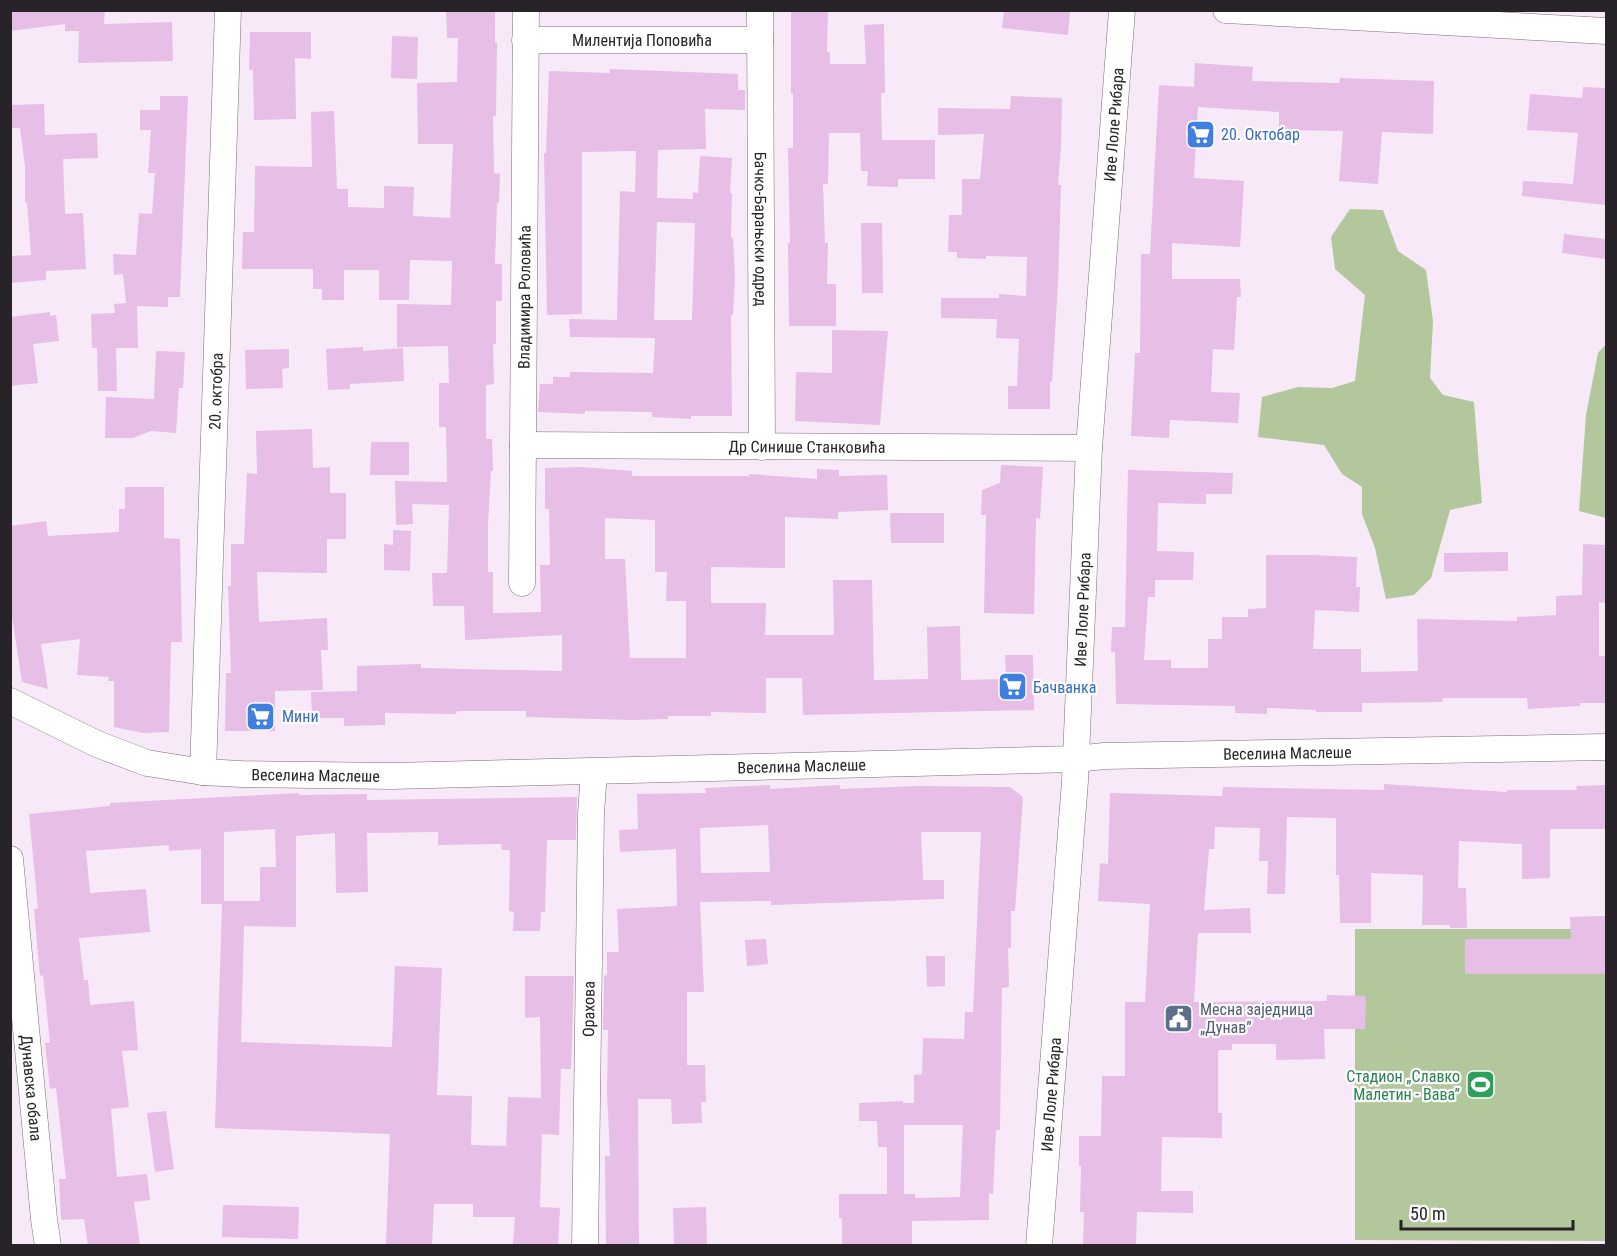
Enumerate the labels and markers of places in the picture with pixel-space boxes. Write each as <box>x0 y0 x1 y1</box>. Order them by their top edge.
supermarket icon: 20. Октобар <box>1184 118 1216 150</box>
place label: 20. Октобар <box>1221 125 1300 144</box>
supermarket icon: Бачванка <box>996 671 1028 703</box>
place label: Бачванка <box>1033 678 1096 697</box>
supermarket icon: Мини <box>245 700 277 732</box>
place label: Мини <box>282 707 319 726</box>
place label: Месна заједница „Дунав” <box>1200 1000 1313 1037</box>
public building icon: Месна заједница „Дунав” <box>1163 1002 1195 1034</box>
place label: Стадион „Славко Малетин - Вава” <box>1346 1067 1460 1104</box>
sports icon: Стадион „Славко Малетин - Вава” <box>1465 1069 1497 1101</box>

